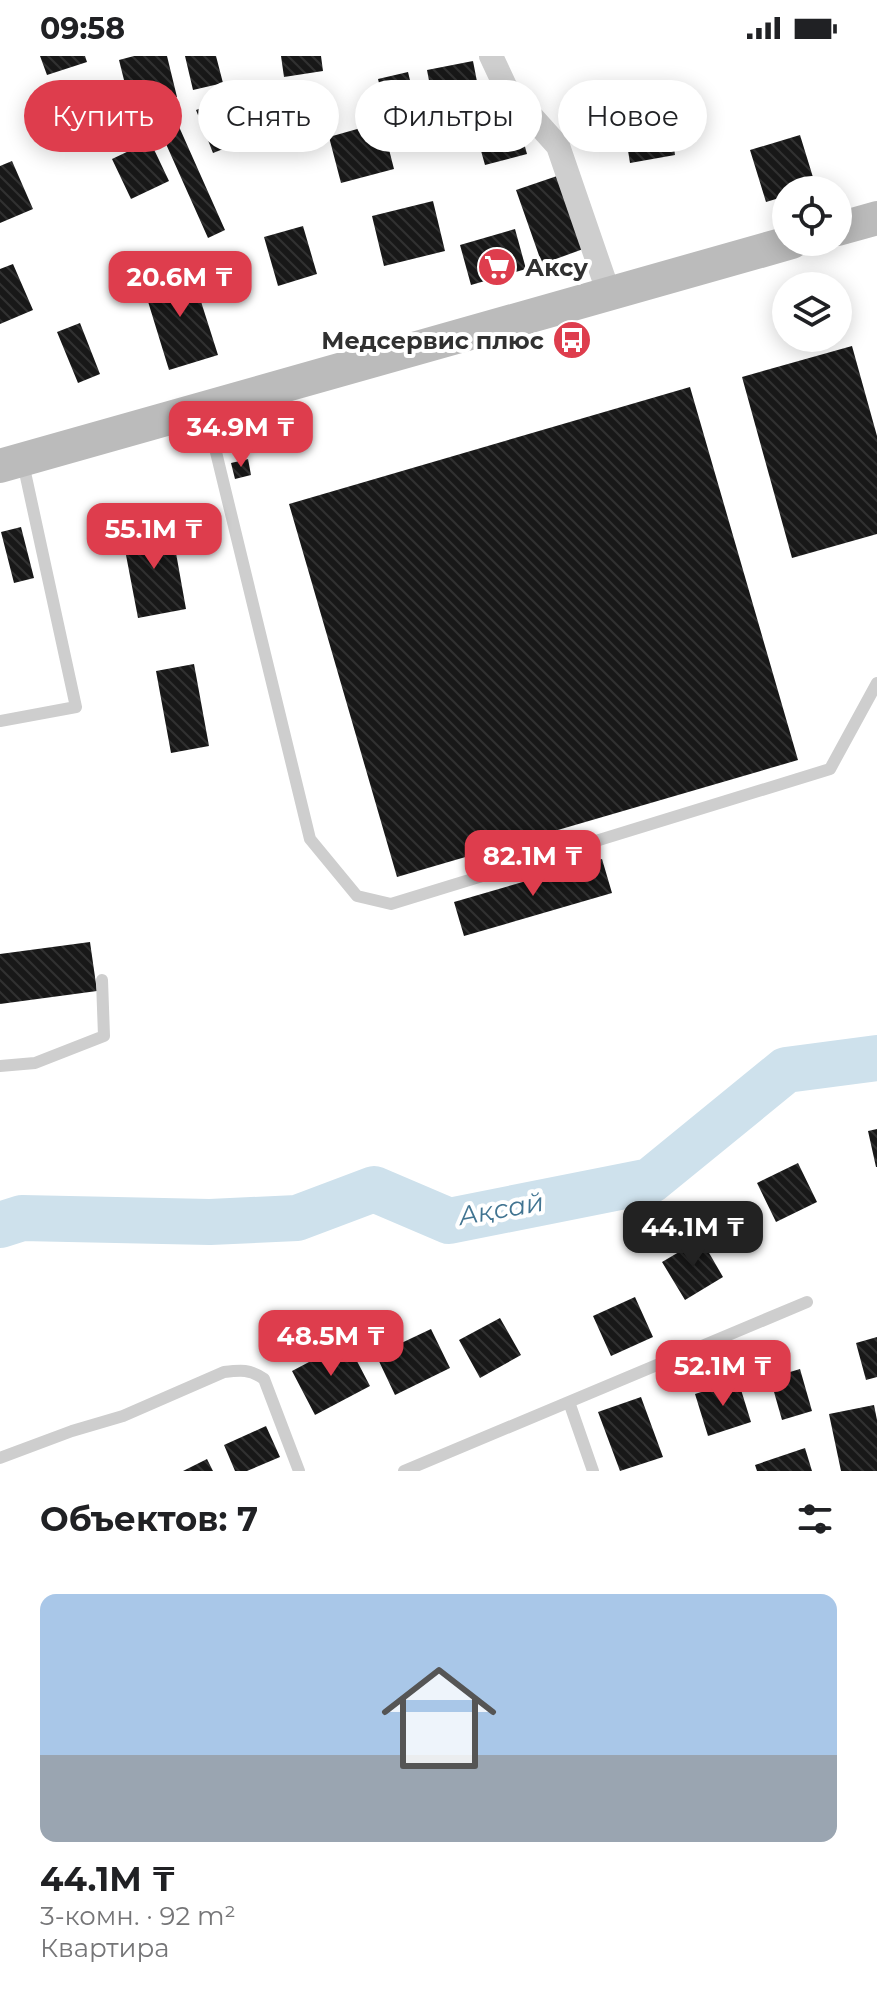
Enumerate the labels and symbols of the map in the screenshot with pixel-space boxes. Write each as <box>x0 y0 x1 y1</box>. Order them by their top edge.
supermarket icon: Аксу <box>476 246 518 288</box>
pin: 20.6M ₸ <box>106 251 254 319</box>
place label: Аксу <box>525 253 588 282</box>
bus stop icon: Медсервис плюс <box>551 319 593 361</box>
place label: Медсервис плюс <box>321 326 544 355</box>
pin: 34.9M ₸ <box>167 401 315 469</box>
pin: 55.1M ₸ <box>80 503 228 571</box>
pin: 82.1M ₸ <box>459 830 607 898</box>
water label: Ақсай <box>455 1186 546 1232</box>
pin: 44.1M ₸ <box>619 1201 767 1269</box>
pin: 48.5M ₸ <box>257 1310 405 1378</box>
pin: 52.1M ₸ <box>649 1340 797 1408</box>

